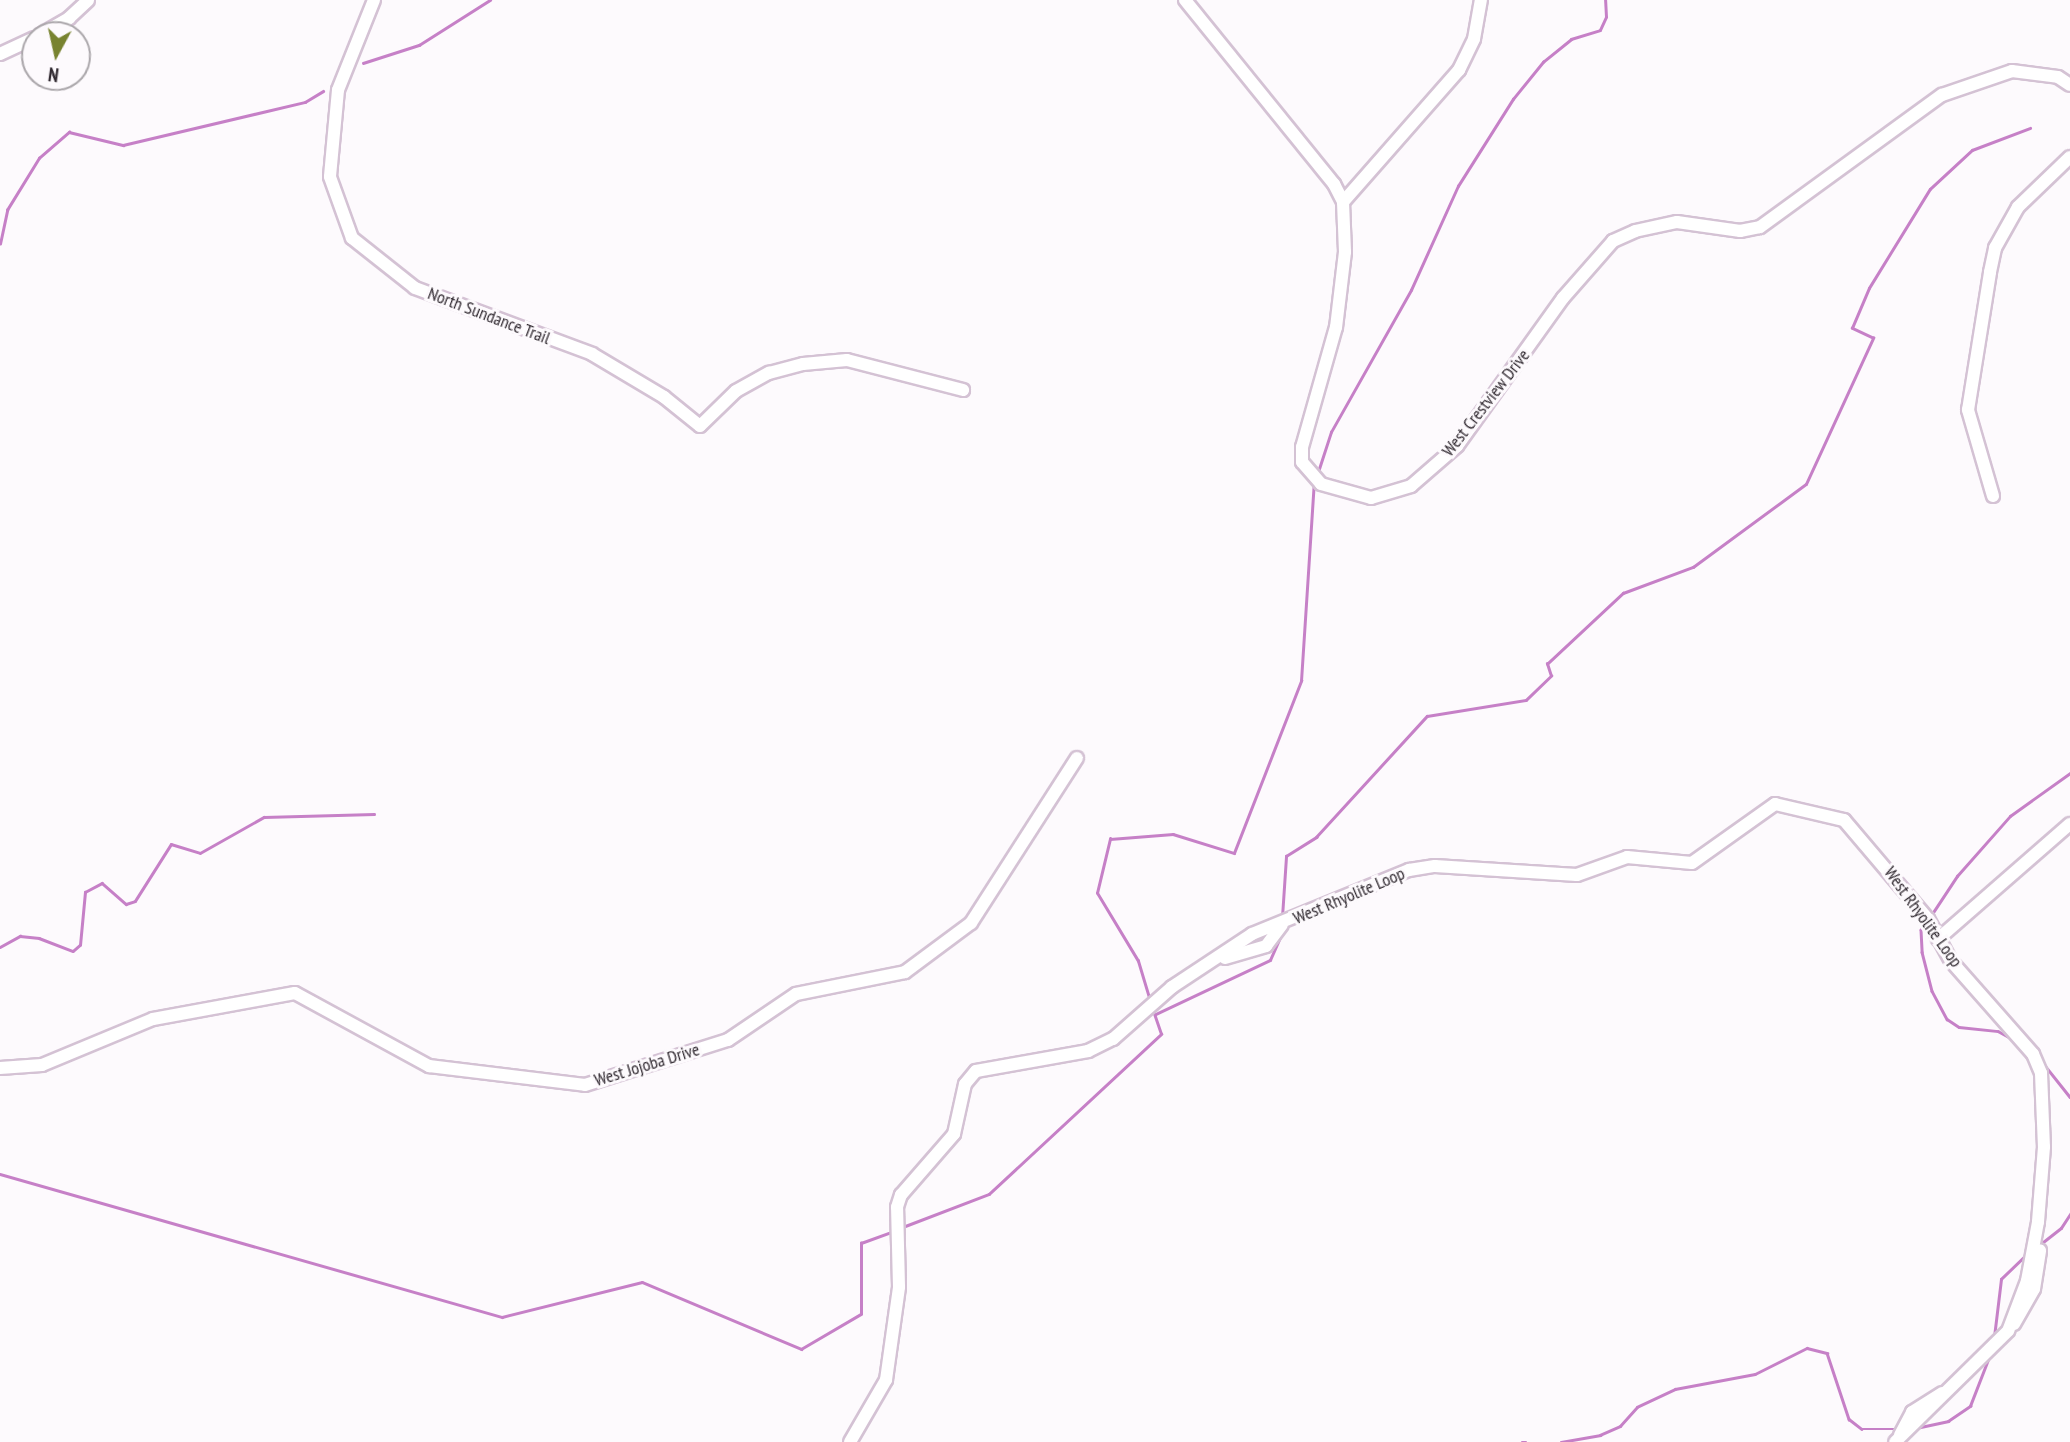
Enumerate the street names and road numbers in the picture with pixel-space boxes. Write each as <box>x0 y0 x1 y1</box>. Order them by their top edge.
street label: North Sundance Trail <box>424 283 554 349</box>
street label: West Crestview Drive <box>1437 345 1535 461</box>
street label: West Rhyolite Loop <box>1879 862 1967 972</box>
street label: West Rhyolite Loop <box>1290 863 1408 929</box>
street label: West Jojoba Drive <box>592 1039 702 1091</box>

